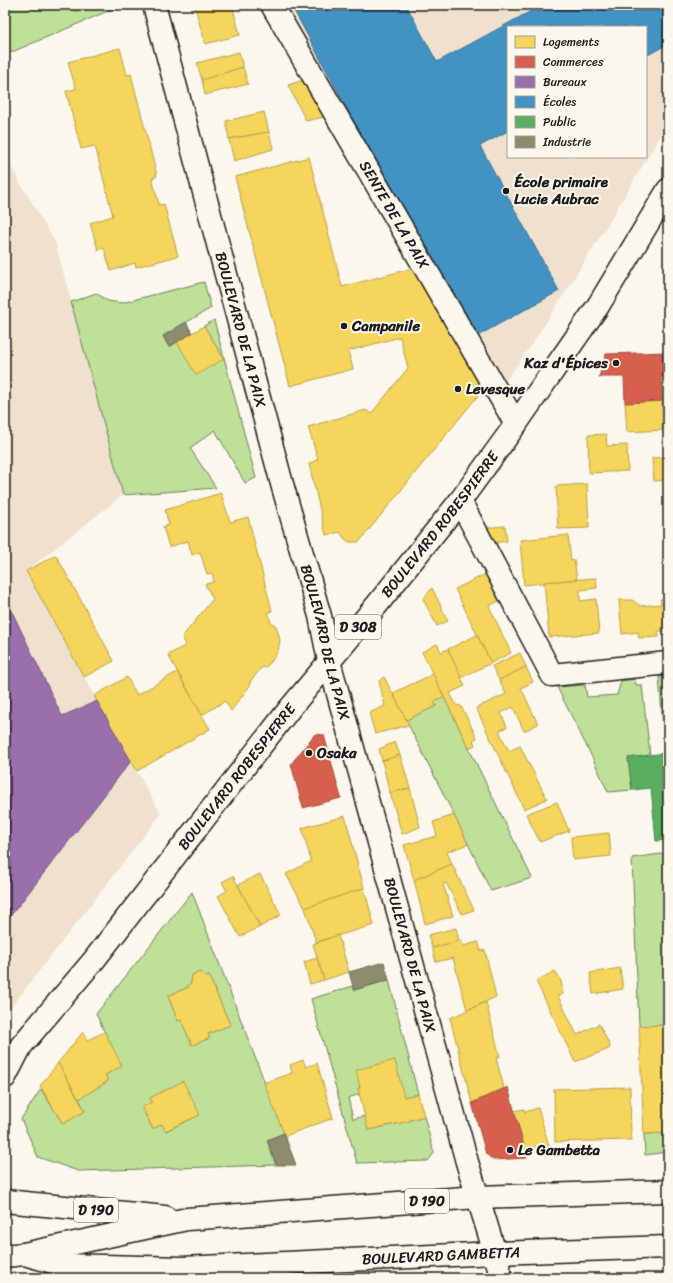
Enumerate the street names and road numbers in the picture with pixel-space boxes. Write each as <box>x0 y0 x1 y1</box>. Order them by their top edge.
street label: SENTE DE LA PAIX <box>352 155 436 275</box>
street label: BOULEVARD DE LA PAIX <box>208 249 274 410</box>
street label: BOULEVARD ROBESPIERRE <box>374 444 506 604</box>
street label: BOULEVARD DE LA PAIX <box>293 561 358 723</box>
road number: D 308 <box>335 615 381 639</box>
street label: BOULEVARD ROBESPIERRE <box>171 696 303 856</box>
street label: BOULEVARD DE LA PAIX <box>376 874 444 1036</box>
road number: D 190 <box>405 1189 449 1213</box>
road number: D 190 <box>74 1198 118 1222</box>
street label: BOULEVARD GAMBETTA <box>362 1239 521 1272</box>

